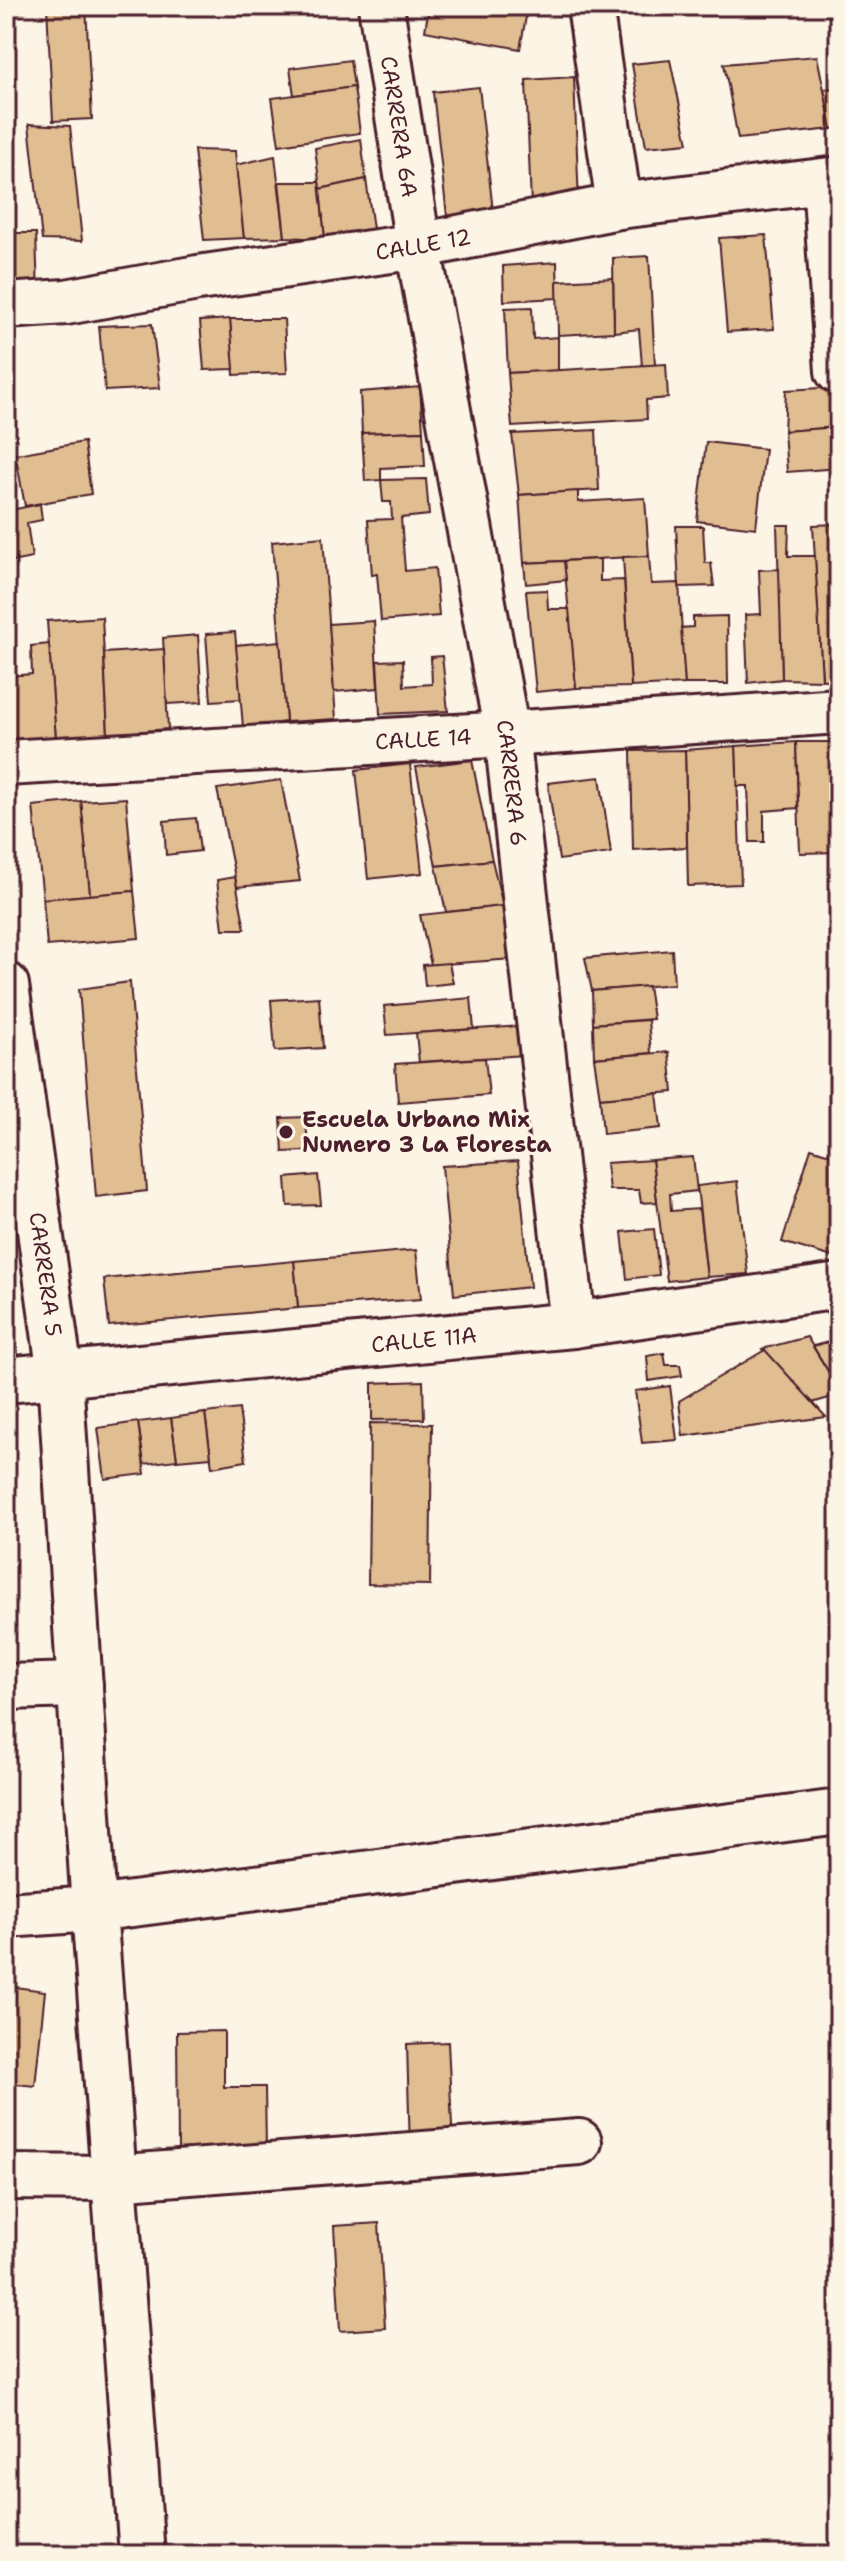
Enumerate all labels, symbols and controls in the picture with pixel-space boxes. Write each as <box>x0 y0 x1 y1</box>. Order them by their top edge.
street label: CARRERA 6A <box>374 54 425 199</box>
street label: CALLE 12 <box>374 221 473 267</box>
street label: CARRERA 6 <box>490 717 534 848</box>
street label: CALLE 14 <box>374 722 472 756</box>
place label: Escuela Urbano Mix Numero 3 La Floresta <box>302 1105 552 1159</box>
marker: Escuela Urbano Mix Numero 3 La Floresta <box>277 1123 295 1141</box>
street label: CARRERA 5 <box>23 1210 69 1338</box>
street label: CALLE 11A <box>370 1320 478 1359</box>

